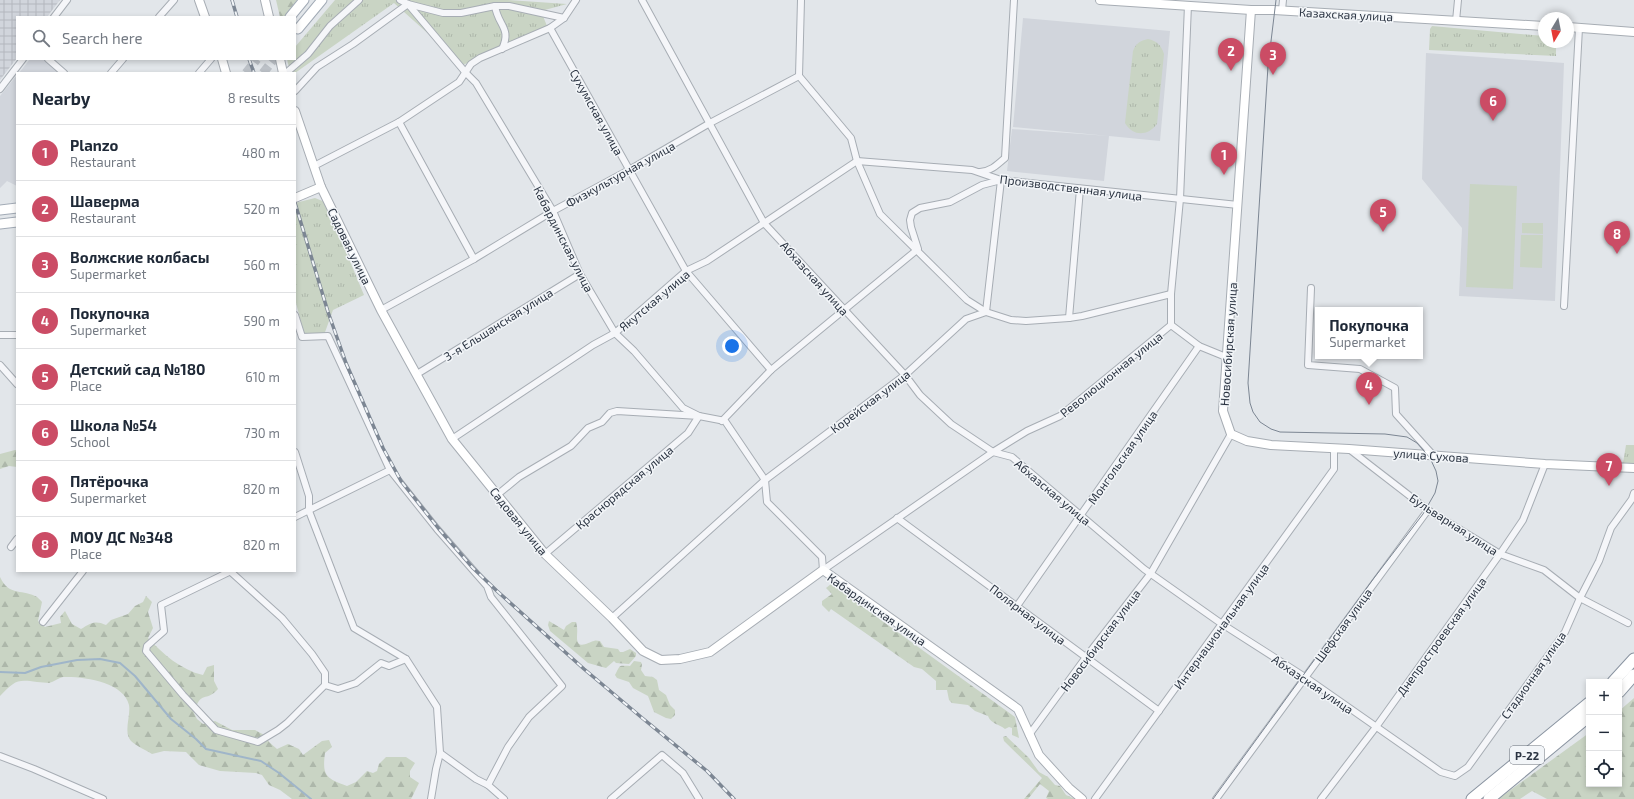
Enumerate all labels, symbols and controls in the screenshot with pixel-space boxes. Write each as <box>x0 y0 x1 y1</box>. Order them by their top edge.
street label: Казахская улица <box>1298 5 1393 24</box>
north arrow <box>1538 12 1574 48</box>
search box <box>16 16 296 60</box>
icon: search <box>30 27 52 49</box>
text: Search here <box>62 29 143 47</box>
pin: 2 <box>1218 38 1244 71</box>
pin: 3 <box>1260 42 1286 75</box>
street label: Сухумская улица <box>567 66 627 158</box>
text: Nearby <box>32 88 90 108</box>
pin: 6 <box>1480 88 1506 121</box>
text: 8 results <box>228 90 280 106</box>
text: Planzo <box>70 136 118 154</box>
street label: Физкультурная улица <box>563 138 678 211</box>
pin: 1 <box>1211 142 1237 175</box>
text: 1 <box>42 145 48 161</box>
text: 480 m <box>242 145 280 161</box>
text: Restaurant <box>70 154 136 170</box>
street label: Производственная улица <box>999 171 1143 204</box>
street label: Кабардинская улица <box>530 184 597 295</box>
text: Шаверма <box>70 192 140 210</box>
pin: 5 <box>1370 199 1396 232</box>
text: 2 <box>41 201 49 217</box>
text: 520 m <box>244 201 280 217</box>
street label: Садовая улица <box>325 205 375 287</box>
text: Restaurant <box>70 210 136 226</box>
pin: 8 <box>1604 221 1630 254</box>
street label: Абхазская улица <box>777 238 852 319</box>
text: Волжские колбасы <box>70 248 210 266</box>
text: 3 <box>41 257 49 273</box>
text: 560 m <box>243 257 280 273</box>
text: Supermarket <box>70 266 147 282</box>
street label: Якутская улица <box>616 266 693 334</box>
street label: Новосибирская улица <box>1217 282 1240 406</box>
street label: 3-я Ельшанская улица <box>441 285 556 364</box>
text: Покупочка <box>70 304 150 322</box>
popup <box>1315 307 1423 359</box>
text: 4 <box>41 313 49 329</box>
text: 590 m <box>243 313 280 329</box>
text: Покупочка <box>1329 316 1409 334</box>
text: Supermarket <box>70 322 147 338</box>
street label: Революционная улица <box>1057 328 1166 420</box>
text: Supermarket <box>1329 334 1406 350</box>
your location <box>722 336 742 356</box>
text: Детский сад №180 <box>70 360 206 378</box>
street label: Корейская улица <box>827 366 913 436</box>
text: 5 <box>41 369 49 385</box>
text: 610 m <box>245 369 280 385</box>
pin: 4 <box>1356 372 1382 405</box>
text: Place <box>70 378 102 394</box>
street label: Монгольская улица <box>1084 407 1160 507</box>
text: Школа №54 <box>70 416 157 434</box>
text: 6 <box>41 425 49 441</box>
text: 730 m <box>244 425 280 441</box>
text: School <box>70 434 110 450</box>
street label: Краснорядская улица <box>572 442 676 533</box>
street label: улица Сухова <box>1393 445 1469 466</box>
pin: 7 <box>1596 453 1622 486</box>
street label: Абхазская улица <box>1011 456 1094 529</box>
text: Пятёрочка <box>70 472 149 490</box>
text: 7 <box>42 481 48 497</box>
text: 820 m <box>243 481 280 497</box>
street label: Садовая улица <box>487 484 551 558</box>
text: Supermarket <box>70 490 147 506</box>
street label: Бульварная улица <box>1407 490 1501 559</box>
text: МОУ ДС №348 <box>70 528 173 546</box>
text: 8 <box>41 537 49 553</box>
text: 820 m <box>243 537 280 553</box>
text: Place <box>70 546 102 562</box>
street label: Интернациональная улица <box>1171 560 1272 692</box>
street label: Кабардинская улица <box>824 570 929 649</box>
street label: Днепростроевская улица <box>1393 574 1489 699</box>
street label: Полярная улица <box>987 581 1069 648</box>
street label: Шефская улица <box>1311 585 1375 665</box>
street label: Новосибирская улица <box>1057 586 1144 694</box>
street label: Стадионная улица <box>1498 629 1569 722</box>
street label: Абхазская улица <box>1269 652 1356 717</box>
map controls <box>1586 679 1622 787</box>
button: + <box>1586 679 1622 715</box>
button: − <box>1586 715 1622 751</box>
road number: Р-22 <box>1510 746 1544 764</box>
button: locate <box>1586 751 1622 787</box>

